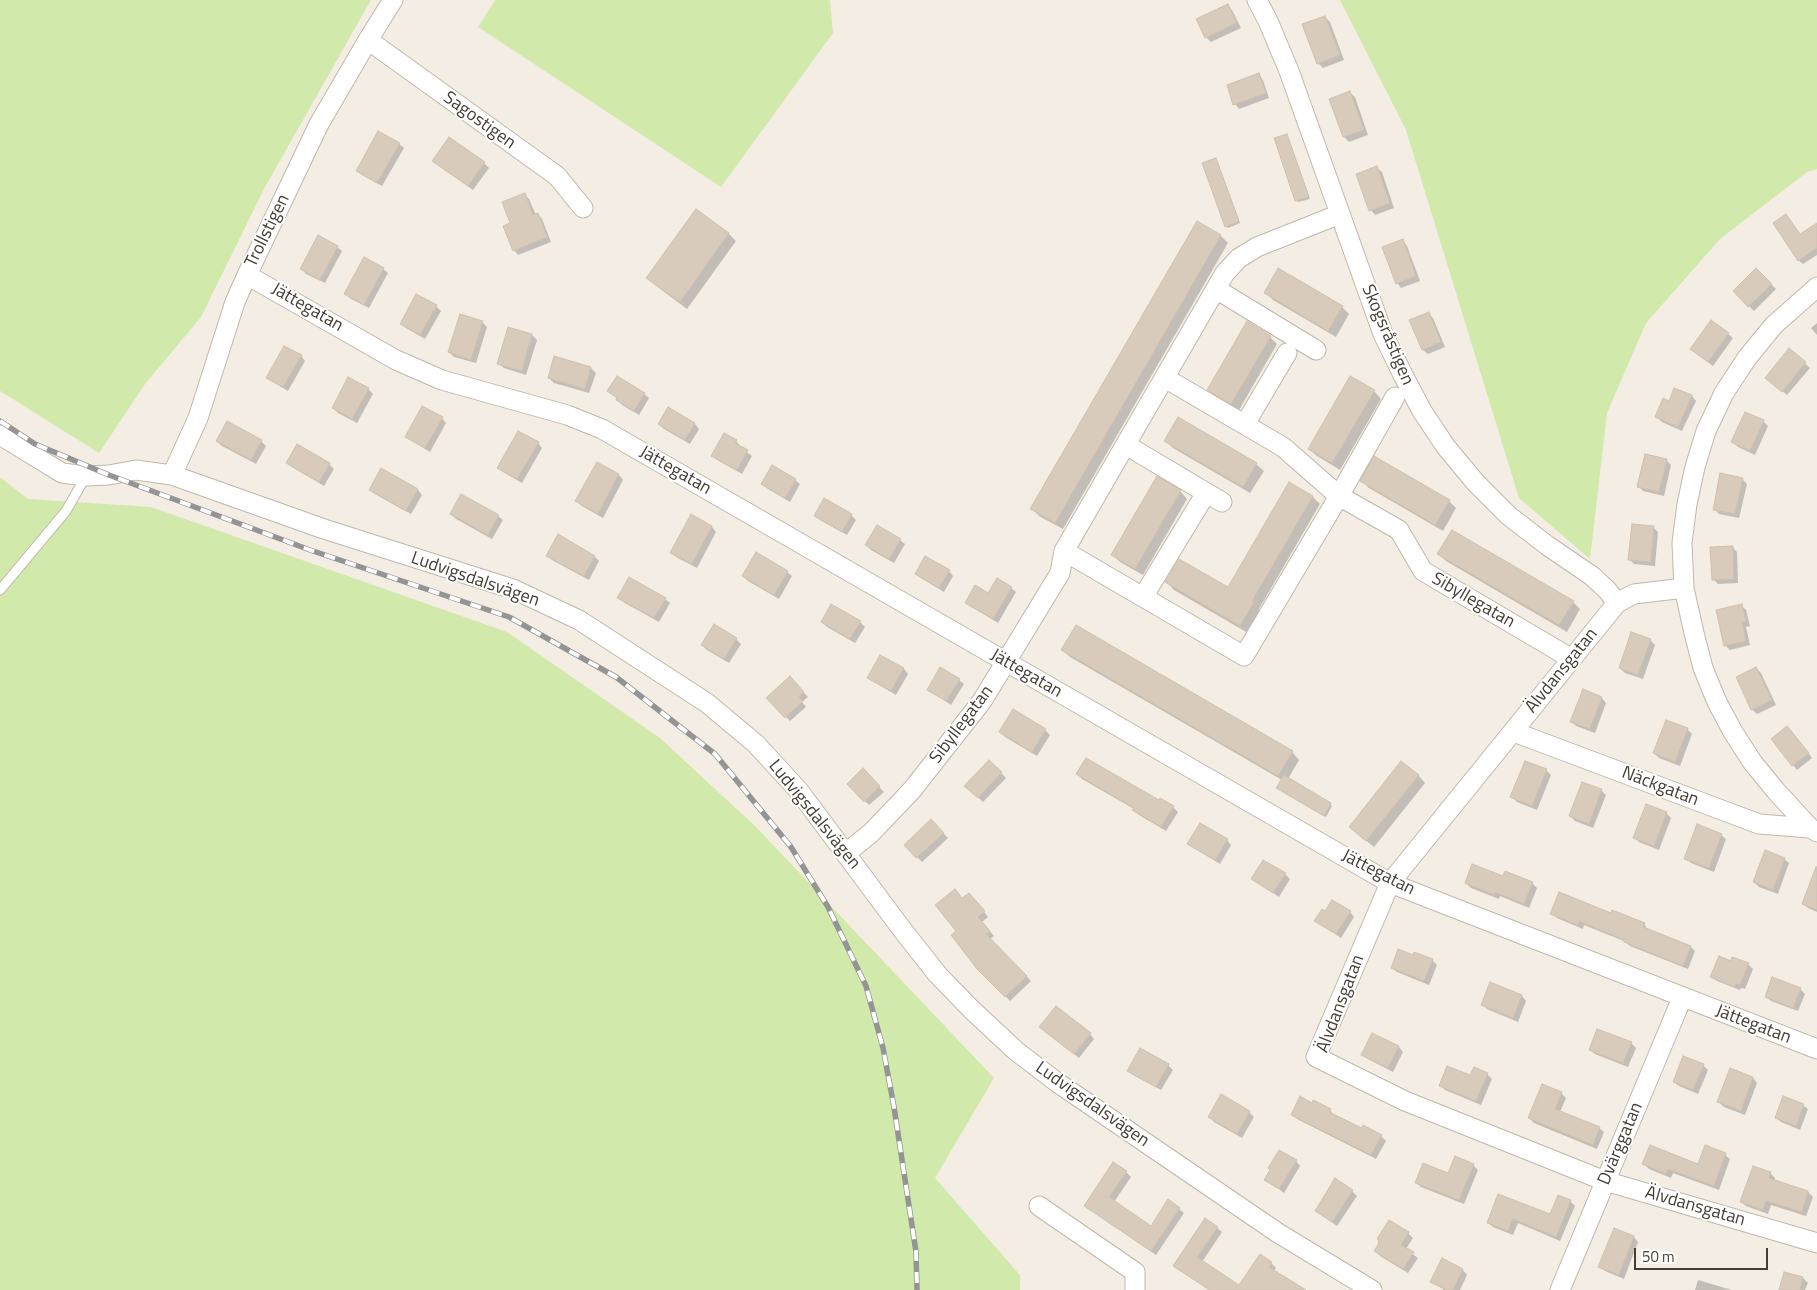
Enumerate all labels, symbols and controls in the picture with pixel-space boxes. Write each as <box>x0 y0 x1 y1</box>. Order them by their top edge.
street label: Sagostigen <box>439 88 519 154</box>
street label: Trollstigen <box>241 191 295 271</box>
street label: Jättegatan <box>267 279 347 337</box>
street label: Skogsråstigen <box>1356 281 1418 389</box>
street label: Jättegatan <box>635 442 715 500</box>
street label: Ludvigsdalsvägen <box>408 548 542 612</box>
street label: Sibyllegatan <box>1428 569 1518 633</box>
street label: Älvdansgatan <box>1521 624 1603 718</box>
street label: Jättegatan <box>986 645 1066 703</box>
street label: Sibyllegatan <box>926 682 998 768</box>
street label: Ludvigsdalsvägen <box>763 756 865 874</box>
street label: Näckgatan <box>1618 762 1702 812</box>
street label: Jättegatan <box>1338 845 1418 901</box>
street label: Älvdansgatan <box>1312 952 1370 1056</box>
street label: Jättegatan <box>1712 1001 1794 1049</box>
street label: Ludvigsdalsvägen <box>1031 1058 1153 1152</box>
street label: Dvärggatan <box>1594 1099 1648 1189</box>
street label: Älvdansgatan <box>1642 1182 1748 1232</box>
scale bar <box>1637 1238 1771 1270</box>
text: 50 m <box>1642 1245 1675 1268</box>

